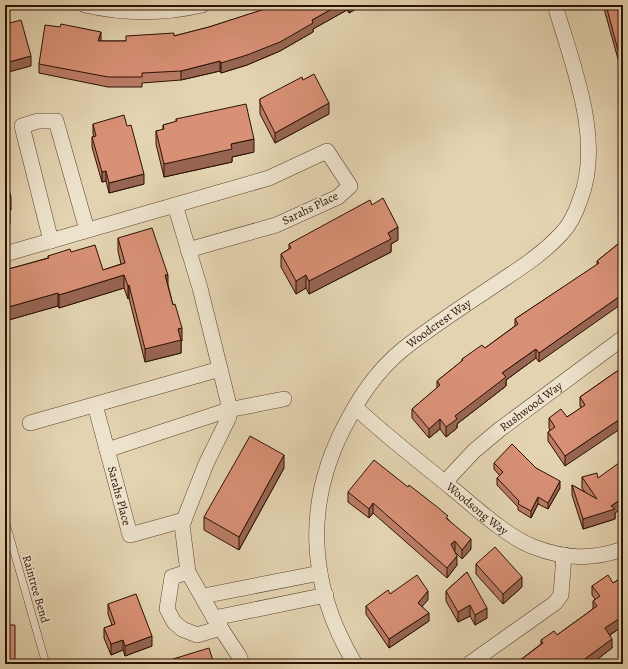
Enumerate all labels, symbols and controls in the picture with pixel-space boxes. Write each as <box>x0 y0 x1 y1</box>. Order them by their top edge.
street label: Sarahs Place <box>279 187 341 229</box>
street label: Woodcrest Way <box>402 295 475 352</box>
street label: Rushwood Way <box>496 377 566 435</box>
street label: Sarahs Place <box>104 464 135 527</box>
street label: Woodsong Way <box>442 478 512 539</box>
street label: Raintree Bend <box>19 553 53 625</box>

